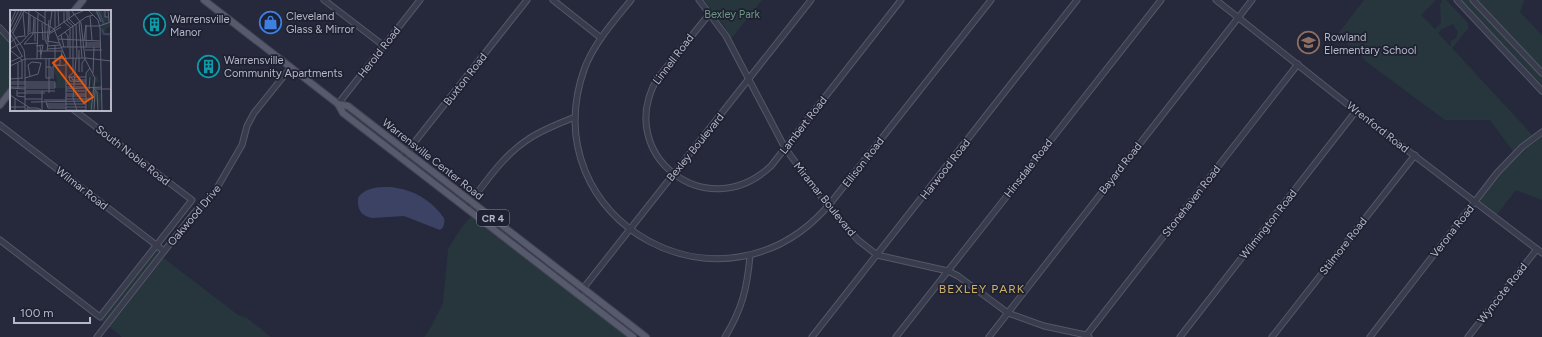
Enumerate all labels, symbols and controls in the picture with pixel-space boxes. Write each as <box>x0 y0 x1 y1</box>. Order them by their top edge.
park label: Bexley Park <box>704 8 760 21</box>
shop icon: Cleveland Glass & Mirror <box>257 9 283 35</box>
inset map <box>10 10 111 111</box>
place label: Cleveland Glass & Mirror <box>286 10 355 36</box>
building icon: Warrensville Manor <box>141 12 167 38</box>
place label: Warrensville Manor <box>170 13 230 39</box>
street label: Herold Road <box>355 24 403 80</box>
school or university icon: Rowland Elementary School <box>1295 30 1321 56</box>
place label: Rowland Elementary School <box>1324 31 1416 57</box>
street label: Linnell Road <box>650 32 696 87</box>
street label: Buxton Road <box>441 51 490 108</box>
building icon: Warrensville Community Apartments <box>196 53 222 79</box>
place label: Warrensville Community Apartments <box>224 54 343 80</box>
street label: Lambert Road <box>777 94 830 157</box>
street label: Wrenford Road <box>1344 99 1411 156</box>
street label: Bexley Boulevard <box>664 111 727 184</box>
street label: Warrensville Center Road <box>380 116 486 203</box>
street label: South Noble Road <box>93 123 172 188</box>
street label: Ellison Road <box>840 135 887 190</box>
street label: Harwood Road <box>918 136 973 202</box>
street label: Hinsdale Road <box>1002 136 1055 200</box>
street label: Bayard Road <box>1096 140 1145 197</box>
street label: Miramar Boulevard <box>791 160 858 239</box>
street label: Stonehaven Road <box>1160 163 1223 240</box>
street label: Wilmar Road <box>53 164 110 213</box>
street label: Oakwood Drive <box>165 182 224 248</box>
street label: Wilmington Road <box>1237 187 1300 262</box>
street label: Verona Road <box>1428 202 1477 260</box>
road number: CR 4 <box>477 210 509 226</box>
street label: Stilmore Road <box>1317 215 1370 278</box>
street label: Wyncote Road <box>1475 261 1530 326</box>
district label: BEXLEY PARK <box>939 282 1025 296</box>
scale bar <box>14 299 90 325</box>
text: 100 m <box>20 306 54 320</box>

